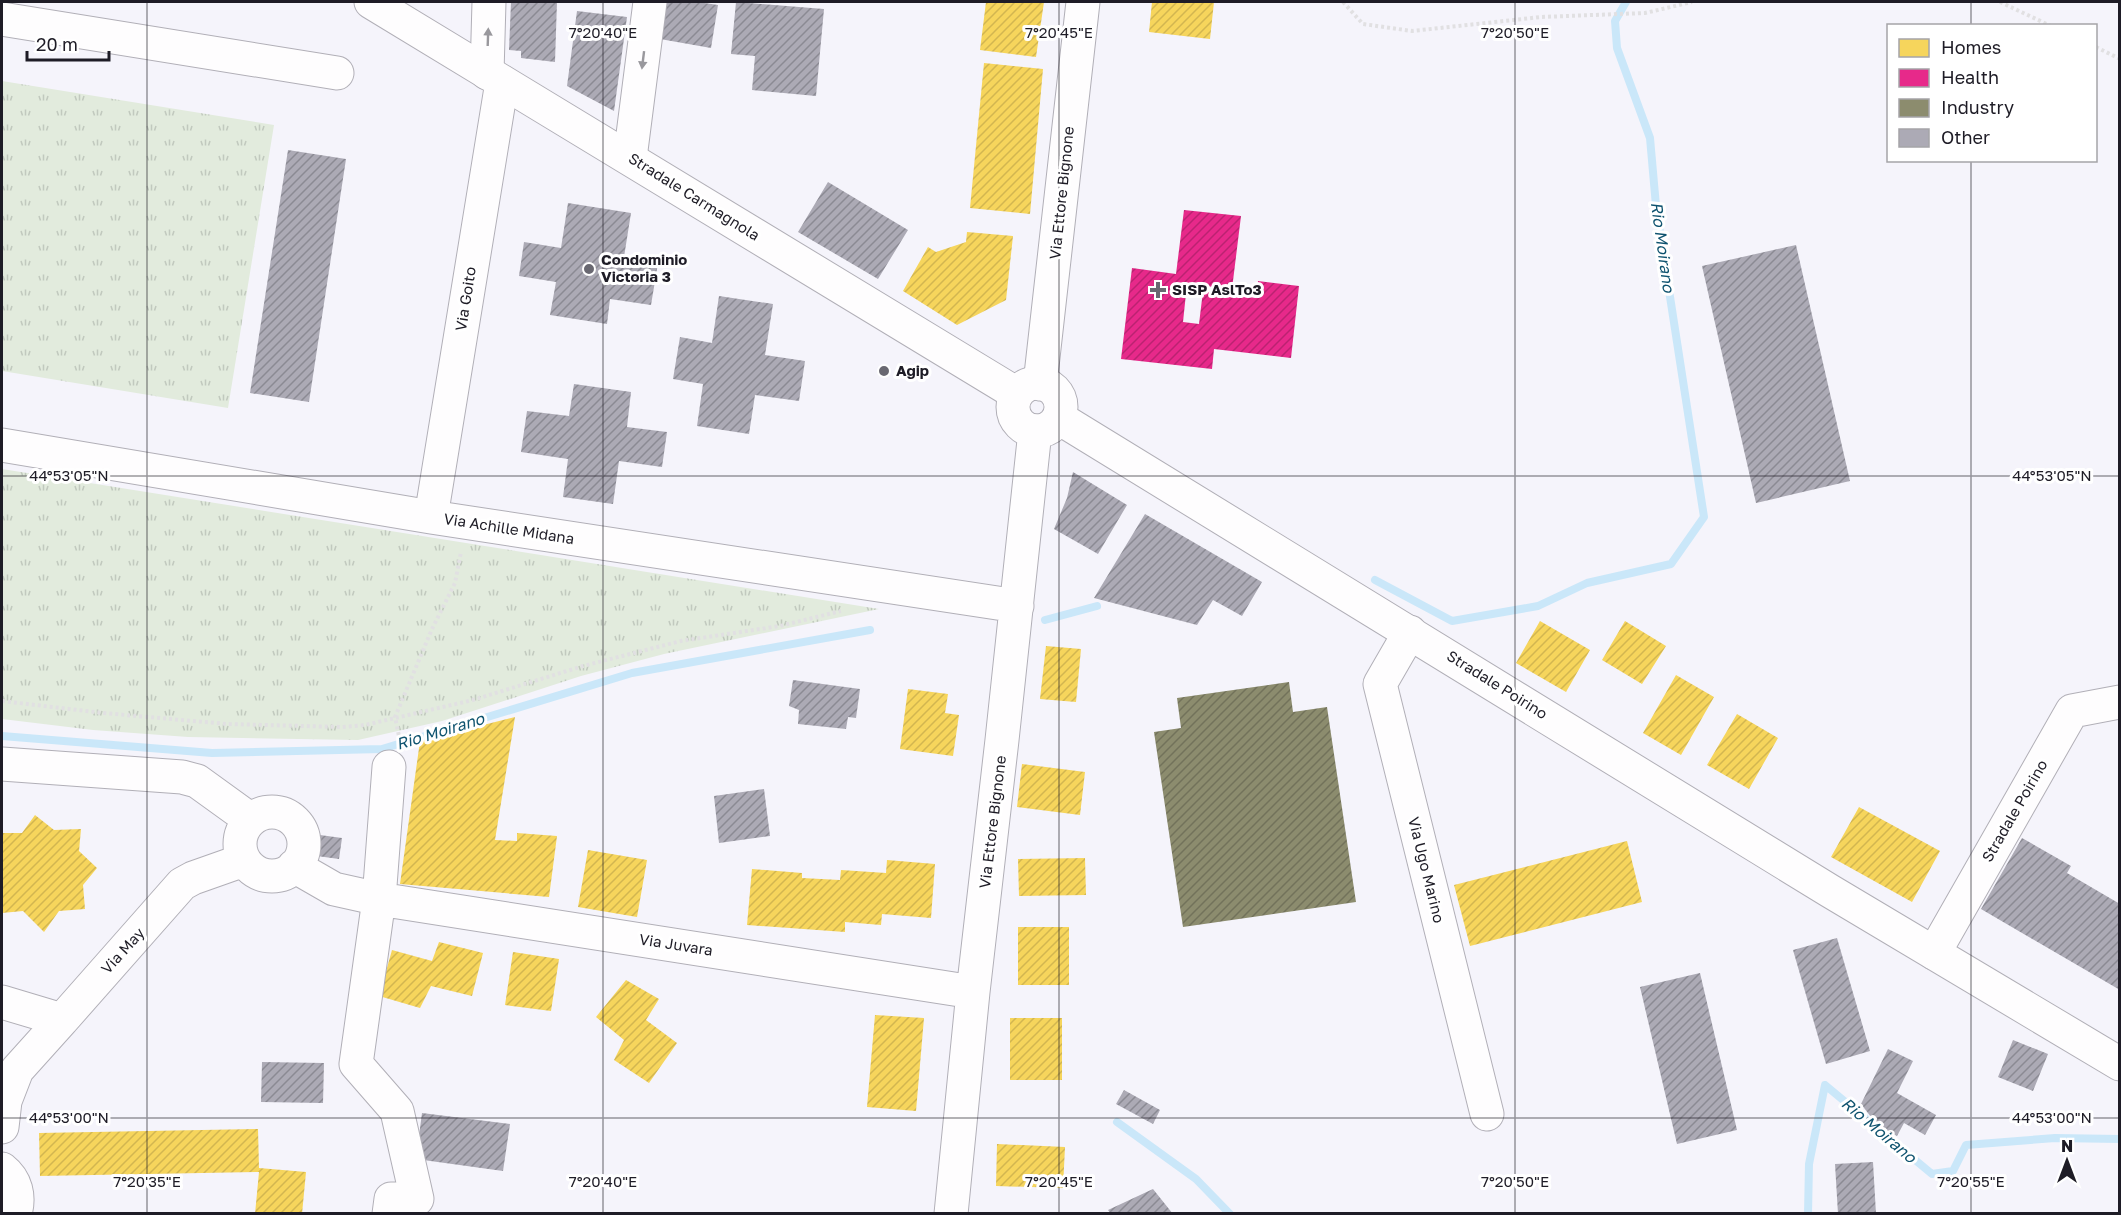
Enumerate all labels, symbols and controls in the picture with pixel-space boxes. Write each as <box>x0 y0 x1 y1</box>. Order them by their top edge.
text: 7°20'40"E <box>569 23 637 41</box>
text: 7°20'45"E <box>1025 23 1093 41</box>
text: 7°20'50"E <box>1481 23 1549 41</box>
scale bar <box>27 24 110 62</box>
legend <box>1887 24 2097 162</box>
one-way arrow <box>483 28 493 47</box>
text: 20 m <box>36 33 78 55</box>
text: Homes <box>1941 36 2001 58</box>
one-way arrow <box>638 50 648 69</box>
text: Health <box>1941 66 1999 88</box>
text: Industry <box>1941 96 2014 118</box>
street label: Via Ettore Bignone <box>1045 125 1077 260</box>
text: Other <box>1941 126 1990 148</box>
street label: Stradale Carmagnola <box>626 148 763 244</box>
water label: Rio Moirano <box>1647 201 1679 295</box>
place label: Condominio Victoria 3 <box>601 250 687 285</box>
marker: Condominio Victoria 3 <box>582 262 596 276</box>
street label: Via Goito <box>451 265 479 332</box>
place label: SISP AslTo3 <box>1172 280 1262 298</box>
marker: SISP AslTo3 <box>1149 281 1167 299</box>
place label: Agip <box>896 361 929 379</box>
marker: Agip <box>877 364 891 378</box>
text: 44°53'05"N <box>29 466 109 484</box>
text: 44°53'05"N <box>2012 466 2092 484</box>
street label: Via Achille Midana <box>443 509 576 547</box>
street label: Stradale Poirino <box>1444 646 1551 722</box>
water label: Rio Moirano <box>394 708 488 754</box>
street label: Via Ettore Bignone <box>975 754 1009 889</box>
street label: Stradale Poirino <box>1978 756 2051 865</box>
street label: Via Ugo Marino <box>1405 815 1449 925</box>
street label: Via May <box>97 923 148 977</box>
street label: Via Juvara <box>638 929 714 959</box>
water label: Rio Moirano <box>1838 1093 1921 1168</box>
text: 44°53'00"N <box>29 1108 109 1126</box>
text: 44°53'00"N <box>2012 1108 2092 1126</box>
north arrow <box>2037 1131 2097 1191</box>
text: N <box>2061 1136 2073 1156</box>
text: 7°20'35"E <box>113 1172 181 1190</box>
text: 7°20'40"E <box>569 1172 637 1190</box>
text: 7°20'45"E <box>1025 1172 1093 1190</box>
text: 7°20'50"E <box>1481 1172 1549 1190</box>
text: 7°20'55"E <box>1937 1172 2005 1190</box>

